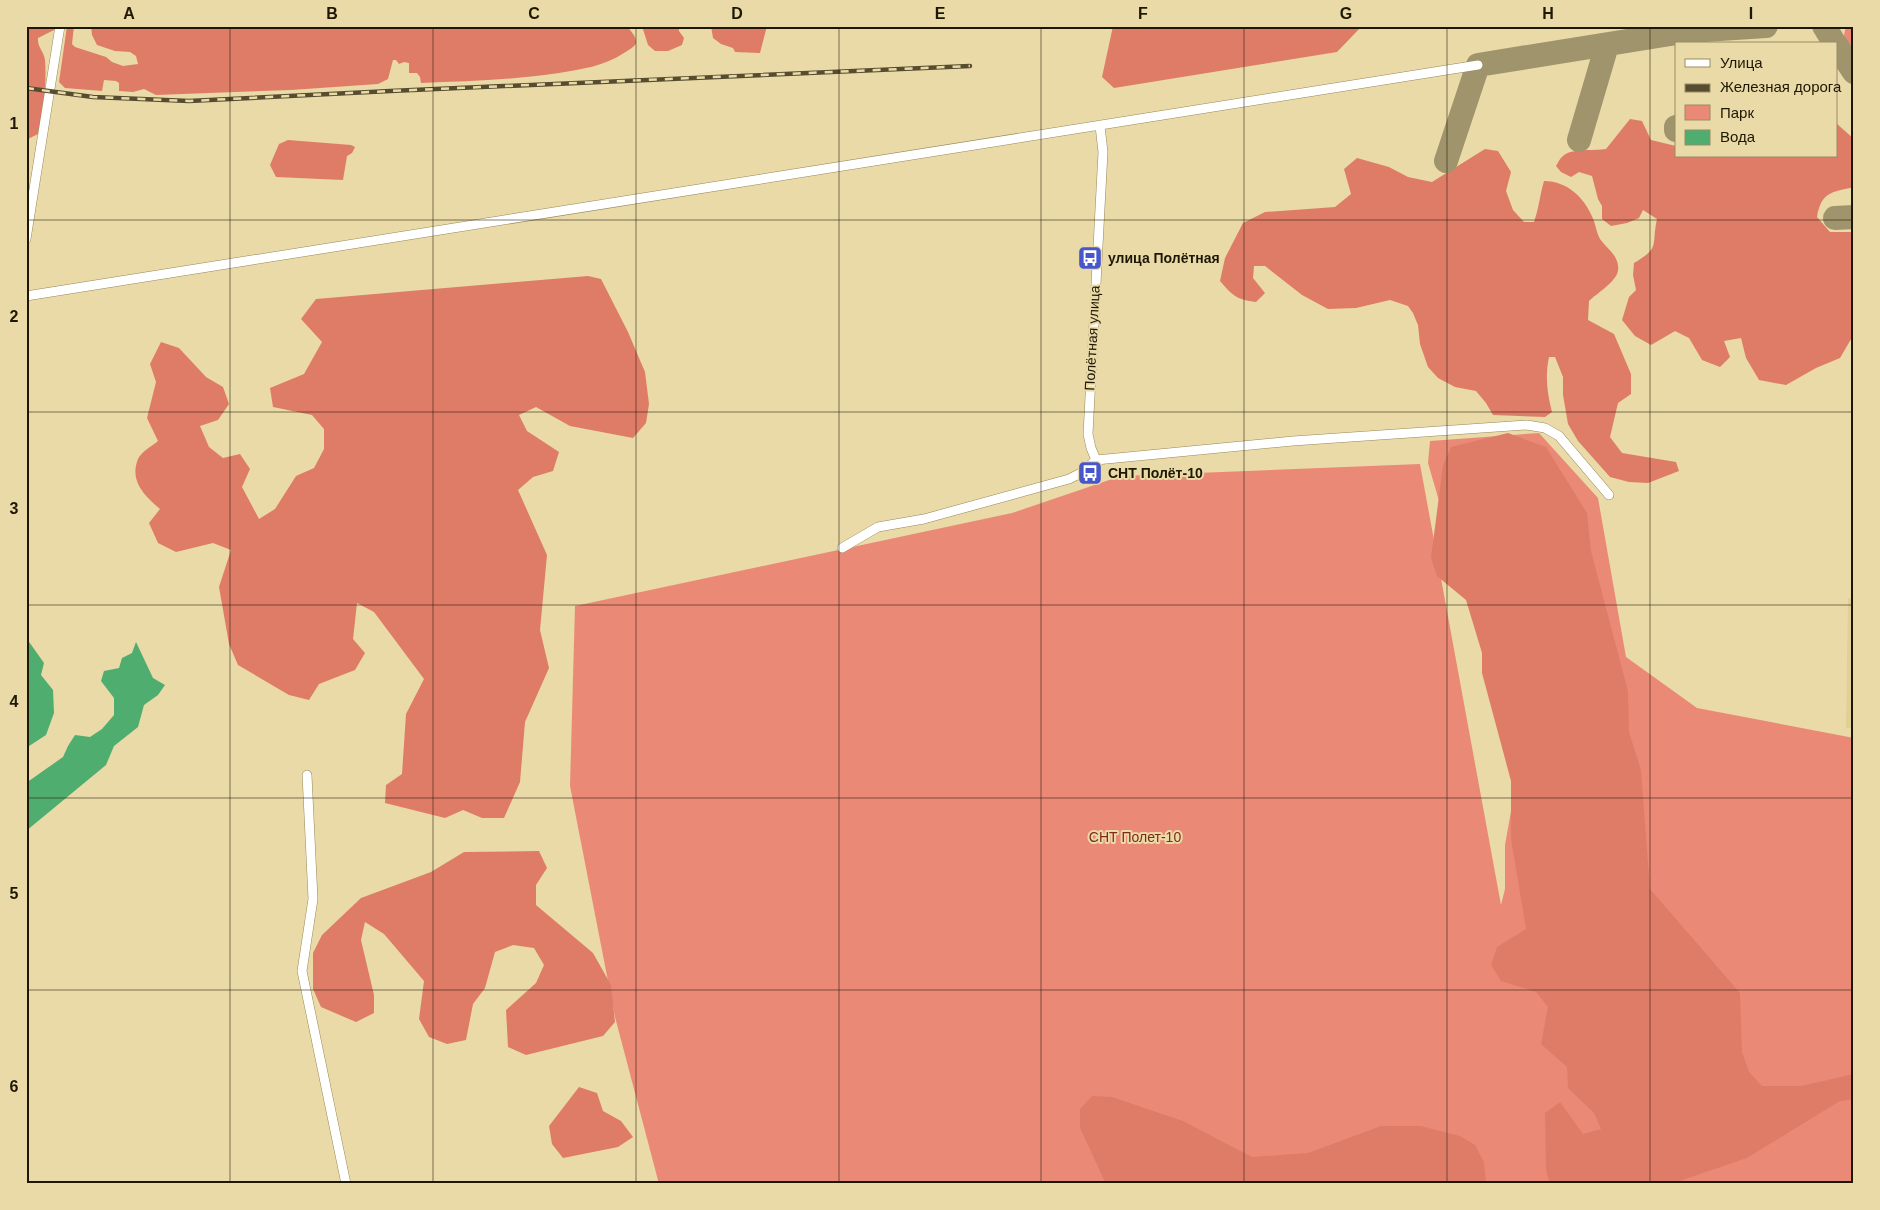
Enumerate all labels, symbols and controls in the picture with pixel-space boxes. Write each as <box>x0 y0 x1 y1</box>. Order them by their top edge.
text: A <box>123 5 135 22</box>
text: B <box>326 5 338 22</box>
text: C <box>528 5 540 22</box>
text: D <box>731 5 743 22</box>
text: E <box>935 5 946 22</box>
text: F <box>1138 5 1148 22</box>
text: G <box>1340 5 1352 22</box>
text: H <box>1542 5 1554 22</box>
text: I <box>1749 5 1753 22</box>
legend <box>1675 42 1838 158</box>
text: Улица <box>1720 54 1763 71</box>
text: Железная дорога <box>1720 78 1842 95</box>
text: Парк <box>1720 104 1754 121</box>
text: 1 <box>10 115 19 132</box>
text: Вода <box>1720 128 1756 145</box>
bus stop icon: улица Полётная <box>1077 245 1103 271</box>
place label: улица Полётная <box>1108 250 1220 266</box>
street label: Полётная улица <box>1081 285 1103 391</box>
text: 2 <box>10 308 19 325</box>
bus stop icon: СНТ Полёт-10 <box>1077 460 1103 486</box>
place label: СНТ Полёт-10 <box>1108 465 1203 481</box>
text: 3 <box>10 500 19 517</box>
text: 4 <box>10 693 19 710</box>
park label: СНТ Полет-10 <box>1089 829 1181 845</box>
text: 5 <box>10 885 19 902</box>
text: 6 <box>10 1078 19 1095</box>

